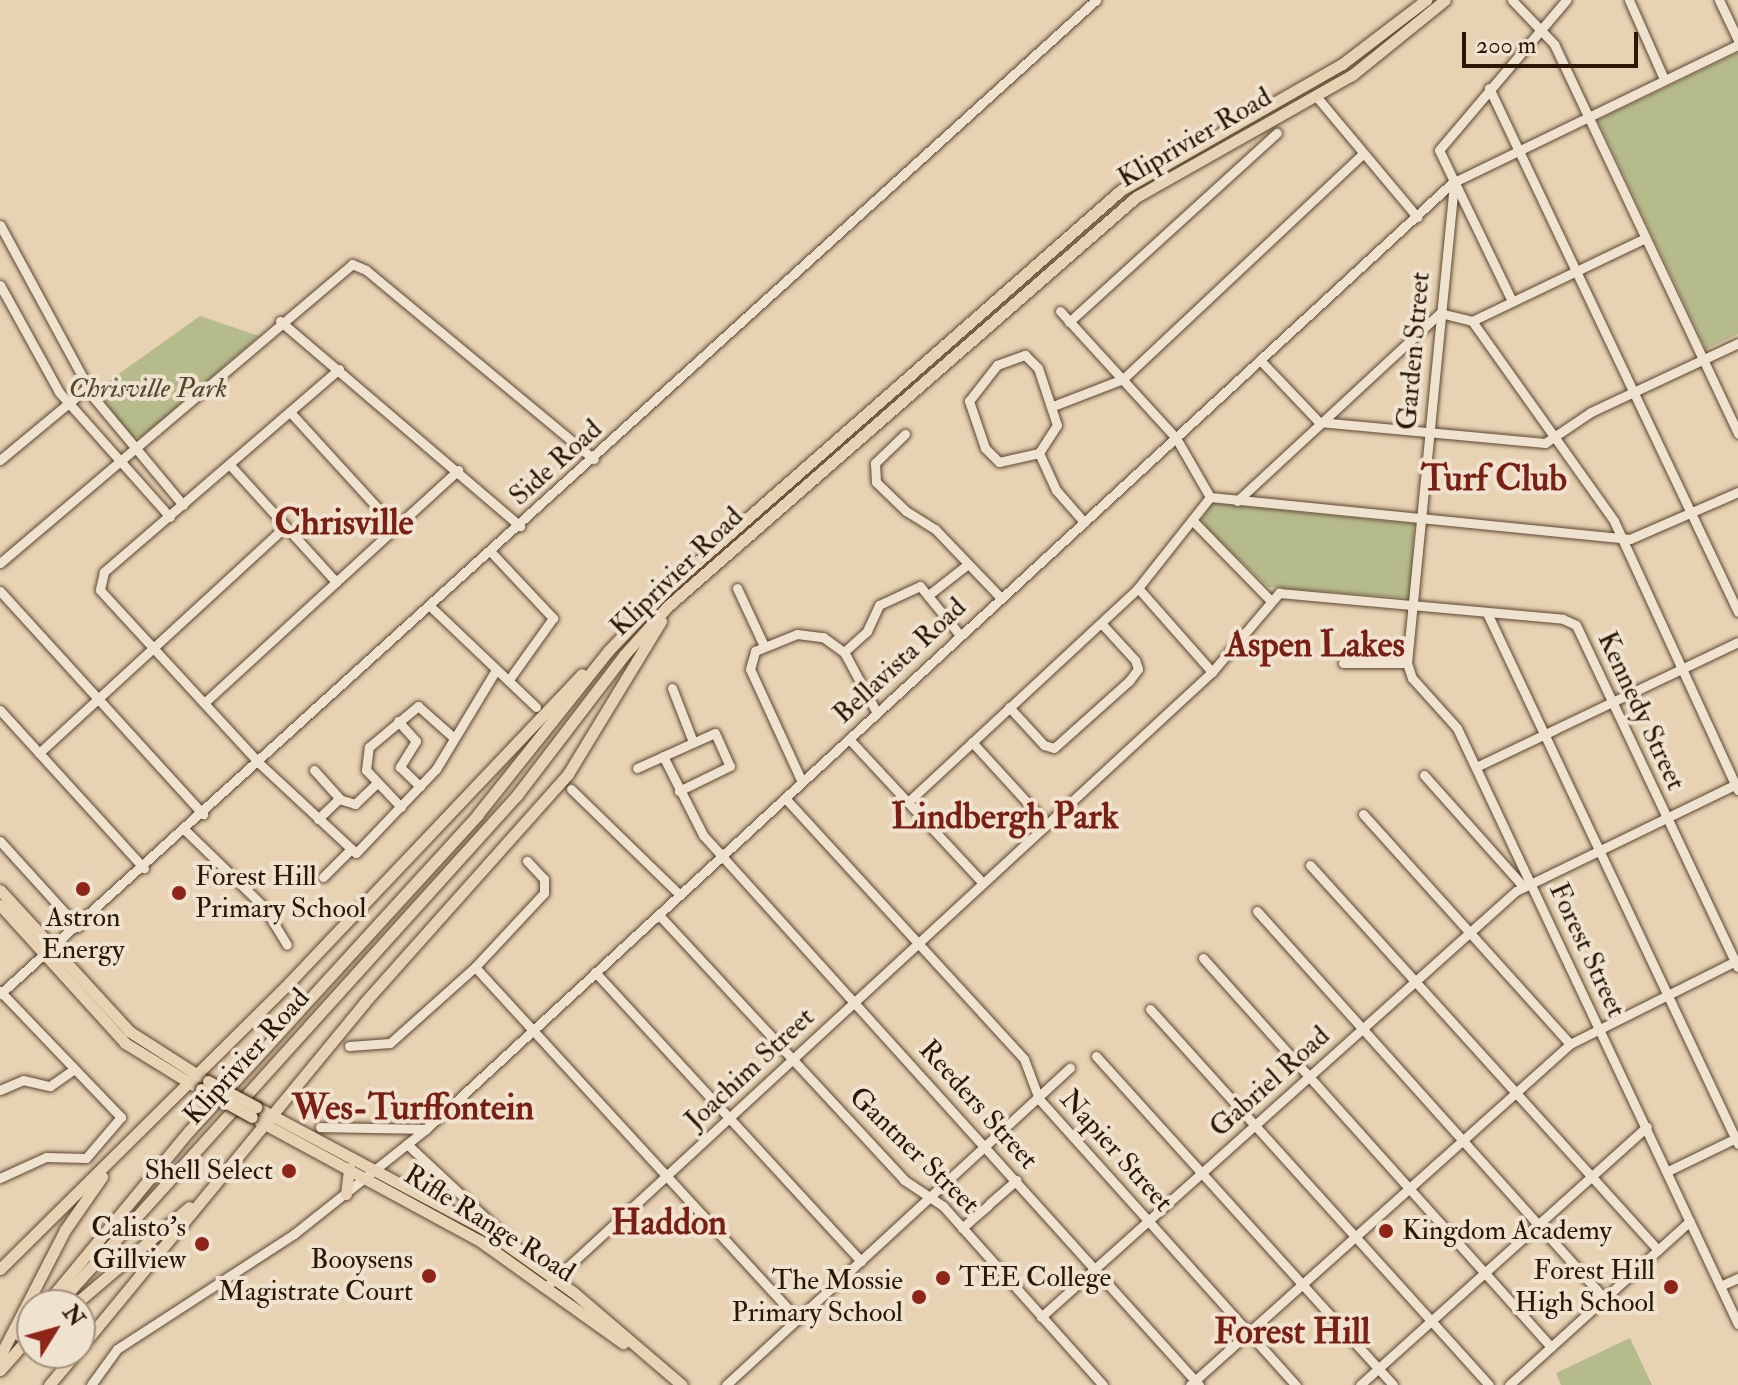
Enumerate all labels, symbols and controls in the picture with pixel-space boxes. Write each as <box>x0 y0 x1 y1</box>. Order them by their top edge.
scale bar <box>1466 16 1642 66</box>
text: 200 m <box>1476 30 1536 61</box>
street label: Kliprivier Road <box>1112 80 1278 196</box>
street label: Garden Street <box>1390 271 1438 431</box>
park label: Chrisville Park <box>69 372 227 406</box>
street label: Side Road <box>503 413 609 513</box>
district label: Turf Club <box>1421 457 1567 501</box>
street label: Kliprivier Road <box>604 500 750 644</box>
district label: Chrisville <box>274 501 414 545</box>
street label: Bellavista Road <box>827 591 973 731</box>
district label: Aspen Lakes <box>1225 623 1405 667</box>
street label: Kennedy Street <box>1590 626 1692 796</box>
district label: Lindbergh Park <box>891 795 1119 839</box>
place label: Forest Hill Primary School <box>195 860 366 926</box>
street label: Forest Street <box>1541 877 1633 1023</box>
marker: Astron Energy <box>74 880 92 898</box>
marker: Forest Hill Primary School <box>170 884 188 902</box>
place label: Astron Energy <box>42 901 124 967</box>
street label: Kliprivier Road <box>177 982 317 1132</box>
street label: Joachim Street <box>678 1001 822 1137</box>
street label: Gabriel Road <box>1203 1019 1337 1145</box>
street label: Reeders Street <box>911 1034 1045 1176</box>
street label: Gantner Street <box>842 1080 986 1222</box>
street label: Napier Street <box>1052 1083 1180 1219</box>
district label: Wes-Turffontein <box>292 1086 534 1130</box>
place label: Shell Select <box>144 1154 273 1188</box>
street label: Rifle Range Road <box>397 1158 581 1290</box>
marker: Shell Select <box>280 1162 298 1180</box>
district label: Haddon <box>611 1201 727 1245</box>
place label: Calisto's Gillview <box>91 1211 186 1277</box>
place label: Kingdom Academy <box>1402 1214 1612 1248</box>
marker: Kingdom Academy <box>1377 1222 1395 1240</box>
marker: Calisto's Gillview <box>193 1235 211 1253</box>
place label: Booysens Magistrate Court <box>218 1243 413 1309</box>
place label: Forest Hill High School <box>1515 1254 1655 1320</box>
place label: TEE College <box>959 1261 1111 1295</box>
place label: The Mossie Primary School <box>732 1264 903 1330</box>
marker: Booysens Magistrate Court <box>420 1267 438 1285</box>
marker: TEE College <box>934 1269 952 1287</box>
marker: Forest Hill High School <box>1662 1278 1680 1296</box>
marker: The Mossie Primary School <box>910 1288 928 1306</box>
north arrow <box>16 1289 96 1369</box>
text: N <box>56 1299 91 1332</box>
district label: Forest Hill <box>1214 1310 1370 1354</box>

